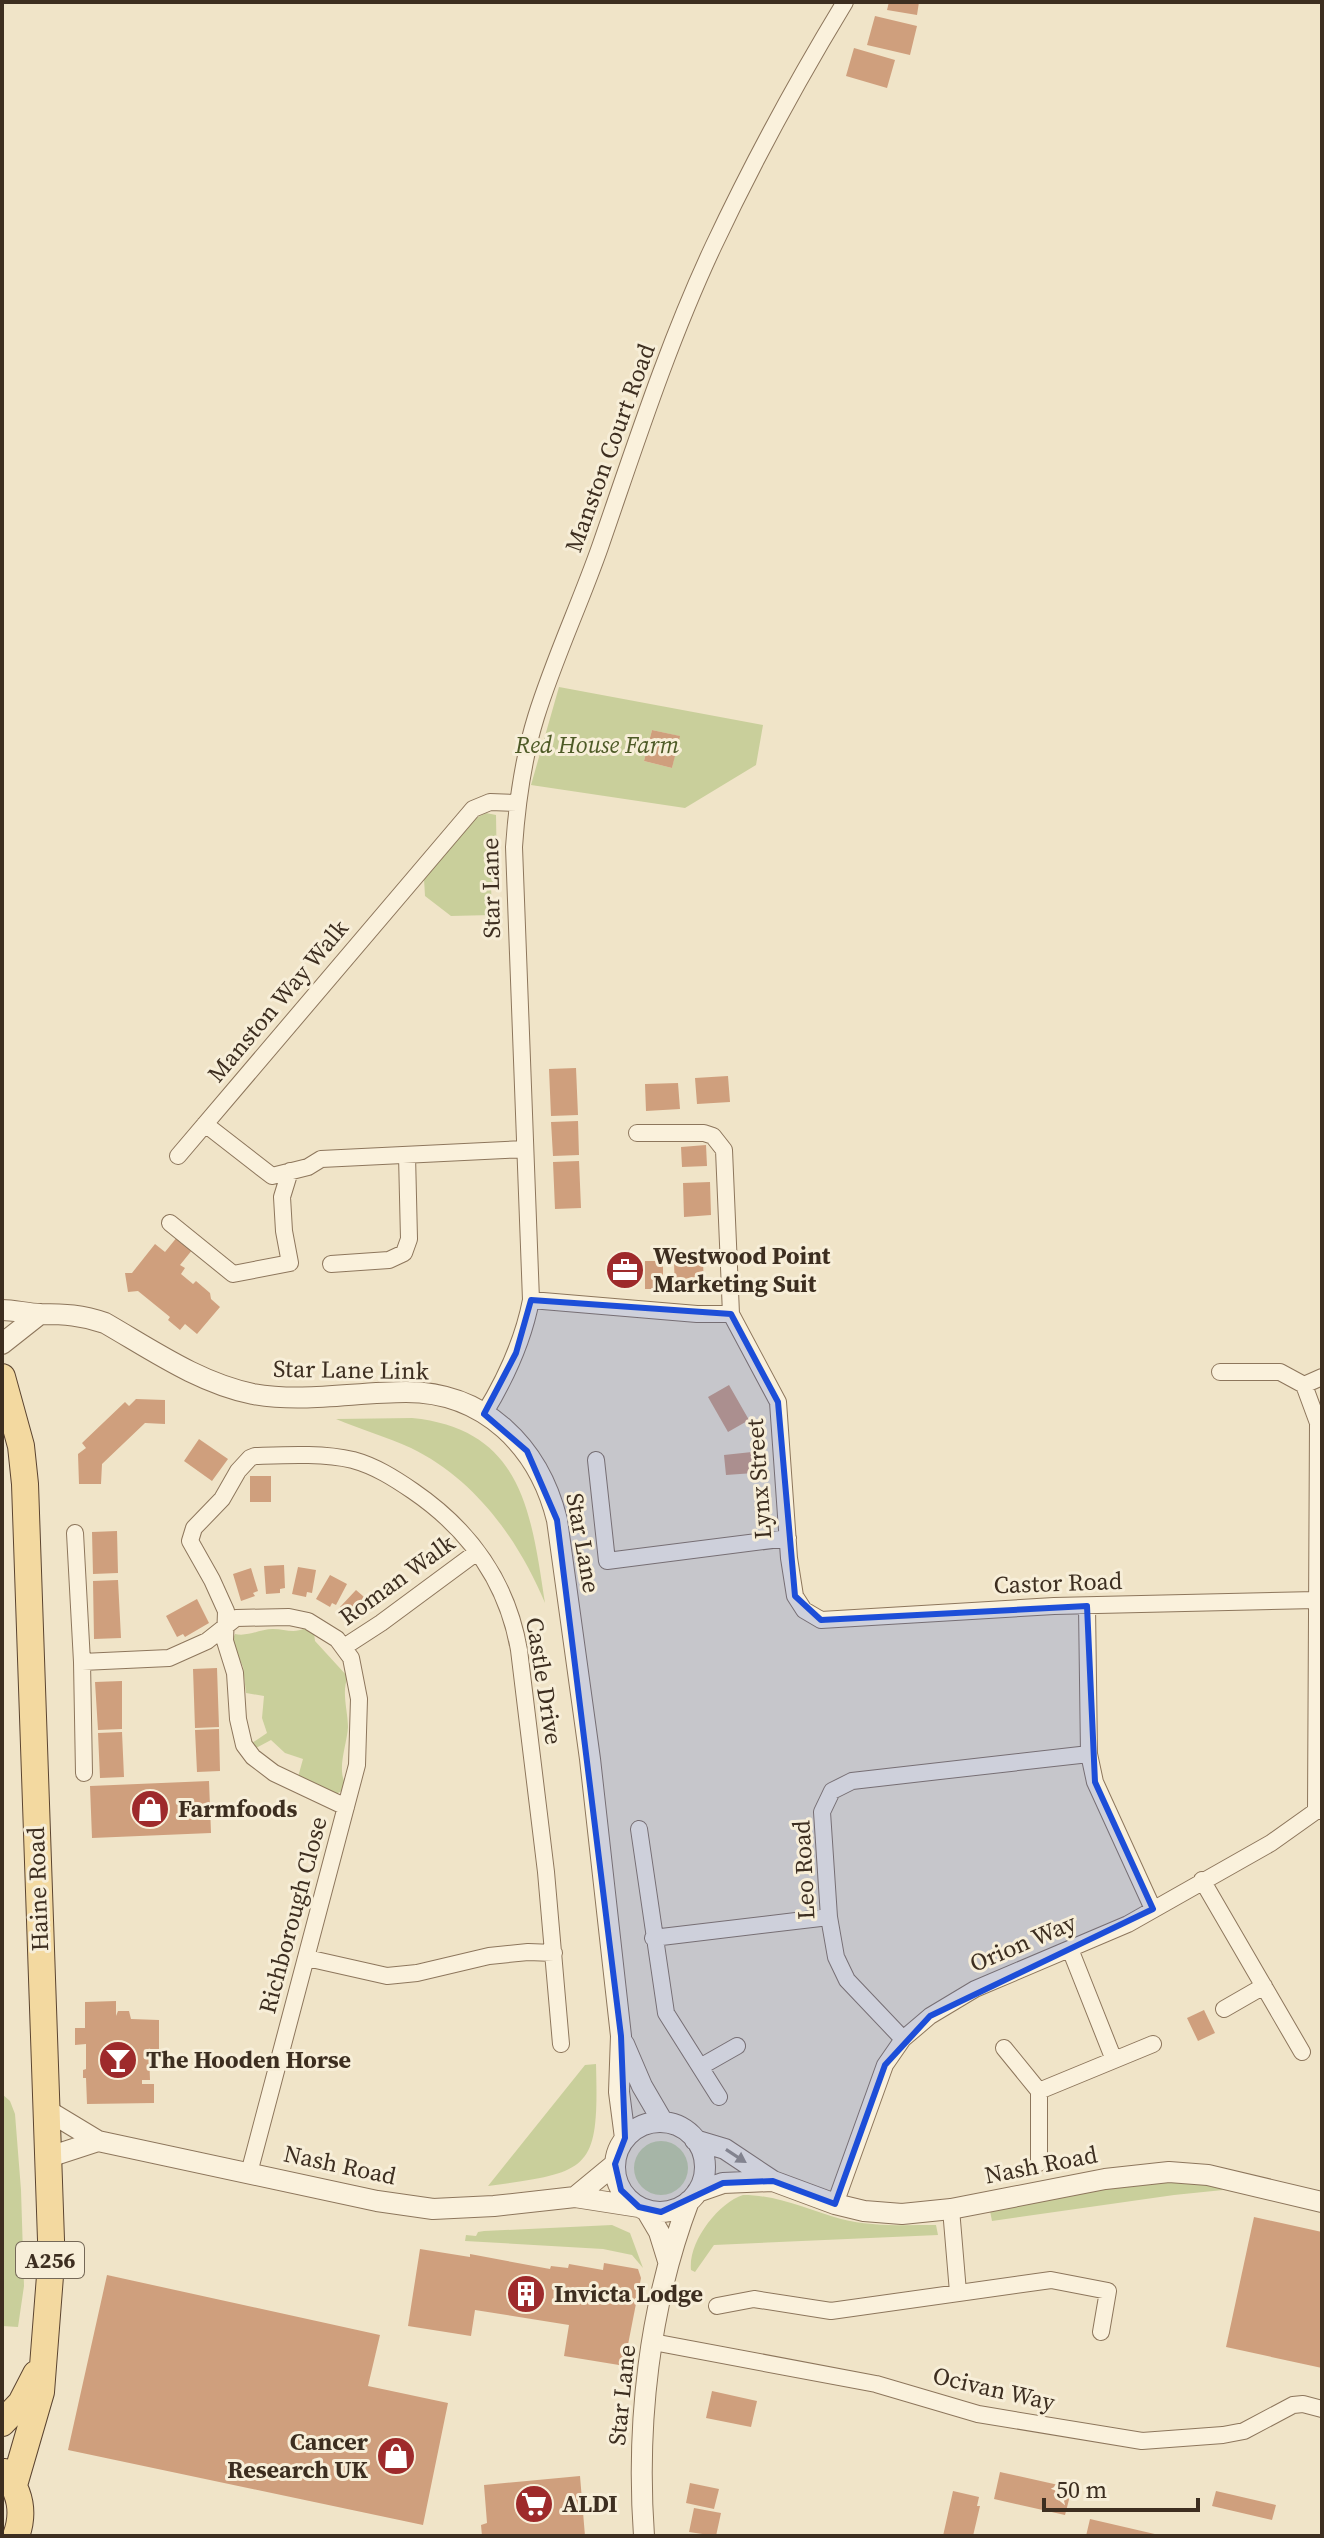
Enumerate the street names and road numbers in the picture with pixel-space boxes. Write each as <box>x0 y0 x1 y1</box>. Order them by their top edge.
street label: Manston Court Road <box>556 339 663 557</box>
street label: Star Lane <box>473 837 508 939</box>
street label: Manston Way Walk <box>200 912 356 1089</box>
street label: Star Lane Link <box>273 1352 430 1387</box>
street label: Lynx Street <box>738 1418 779 1540</box>
street label: Star Lane <box>558 1490 609 1595</box>
street label: Roman Walk <box>332 1526 462 1633</box>
street label: Castor Road <box>993 1564 1123 1601</box>
street label: Castle Drive <box>518 1615 571 1747</box>
street label: Richborough Close <box>250 1813 335 2017</box>
street label: Leo Road <box>784 1819 823 1921</box>
street label: Haine Road <box>19 1826 56 1952</box>
street label: Orion Way <box>965 1905 1082 1980</box>
street label: Nash Road <box>281 2137 400 2193</box>
street label: Nash Road <box>982 2137 1100 2192</box>
road number: A256 <box>16 2242 84 2278</box>
street label: Star Lane <box>600 2343 643 2447</box>
street label: Ocivan Way <box>930 2358 1059 2419</box>

